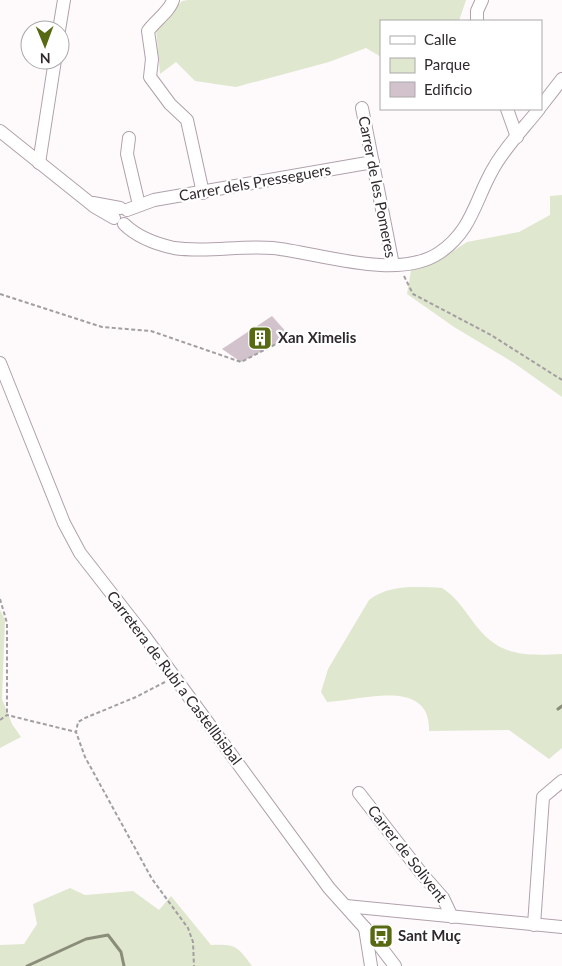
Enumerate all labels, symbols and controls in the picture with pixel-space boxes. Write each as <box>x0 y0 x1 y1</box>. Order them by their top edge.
north arrow <box>20 20 70 70</box>
legend <box>380 20 542 110</box>
text: Calle <box>424 30 457 48</box>
text: N <box>40 50 51 67</box>
text: Parque <box>424 55 470 73</box>
text: Edificio <box>424 80 472 98</box>
street label: Carrer de les Pomeres <box>355 114 401 259</box>
street label: Carrer dels Presseguers <box>177 160 332 204</box>
building icon: Xan Ximelis <box>247 325 273 351</box>
place label: Xan Ximelis <box>278 328 357 346</box>
street label: Carretera de Rubí a Castellbisbal <box>104 587 246 768</box>
street label: Carrer de Solivent <box>364 801 452 906</box>
bus stop icon: Sant Muç <box>368 923 394 949</box>
place label: Sant Muç <box>398 926 461 944</box>

